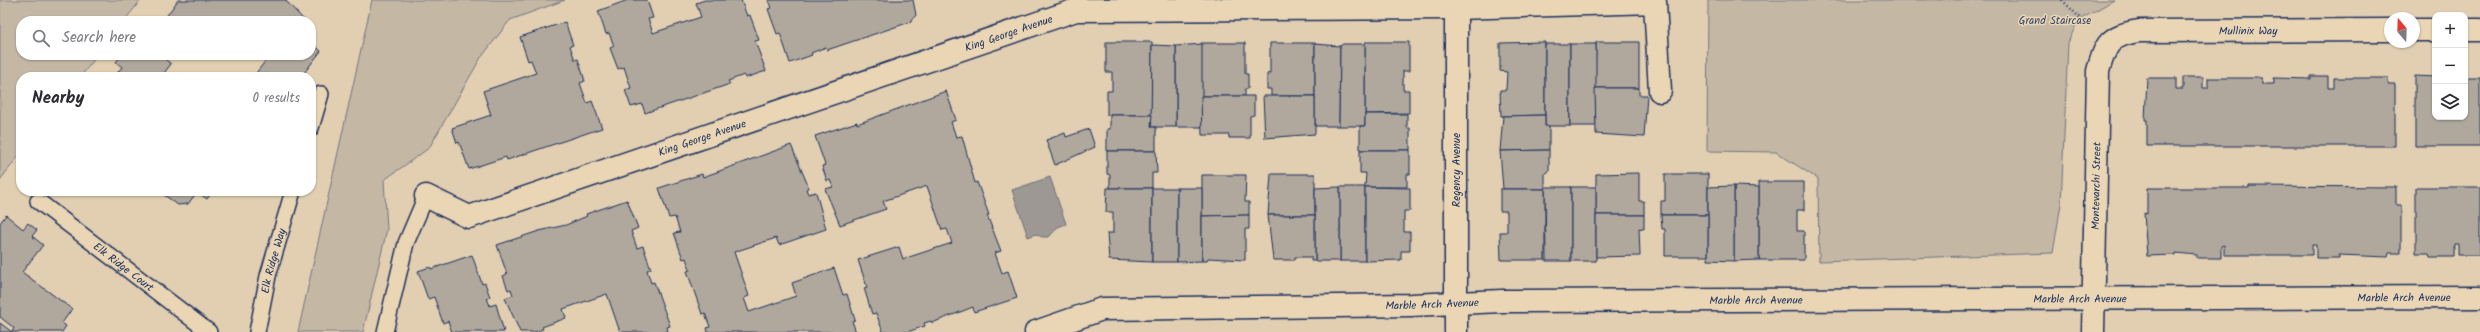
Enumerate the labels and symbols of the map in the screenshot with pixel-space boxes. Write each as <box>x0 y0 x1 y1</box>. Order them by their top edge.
street label: King George Avenue <box>962 11 1055 57</box>
park label: Grand Staircase <box>2019 12 2091 30</box>
north arrow <box>2384 12 2420 48</box>
street label: Mullinix Way <box>2219 22 2278 41</box>
street label: King George Avenue <box>656 115 749 162</box>
street label: Regency Avenue <box>1448 133 1466 207</box>
street label: Montevarchi Street <box>2087 141 2107 230</box>
street label: Elk Ridge Way <box>257 226 292 295</box>
street label: Elk Ridge Court <box>89 238 158 297</box>
street label: Marble Arch Avenue <box>2357 289 2451 308</box>
street label: Marble Arch Avenue <box>2033 290 2127 309</box>
street label: Marble Arch Avenue <box>1709 292 1803 310</box>
street label: Marble Arch Avenue <box>1385 294 1479 315</box>

